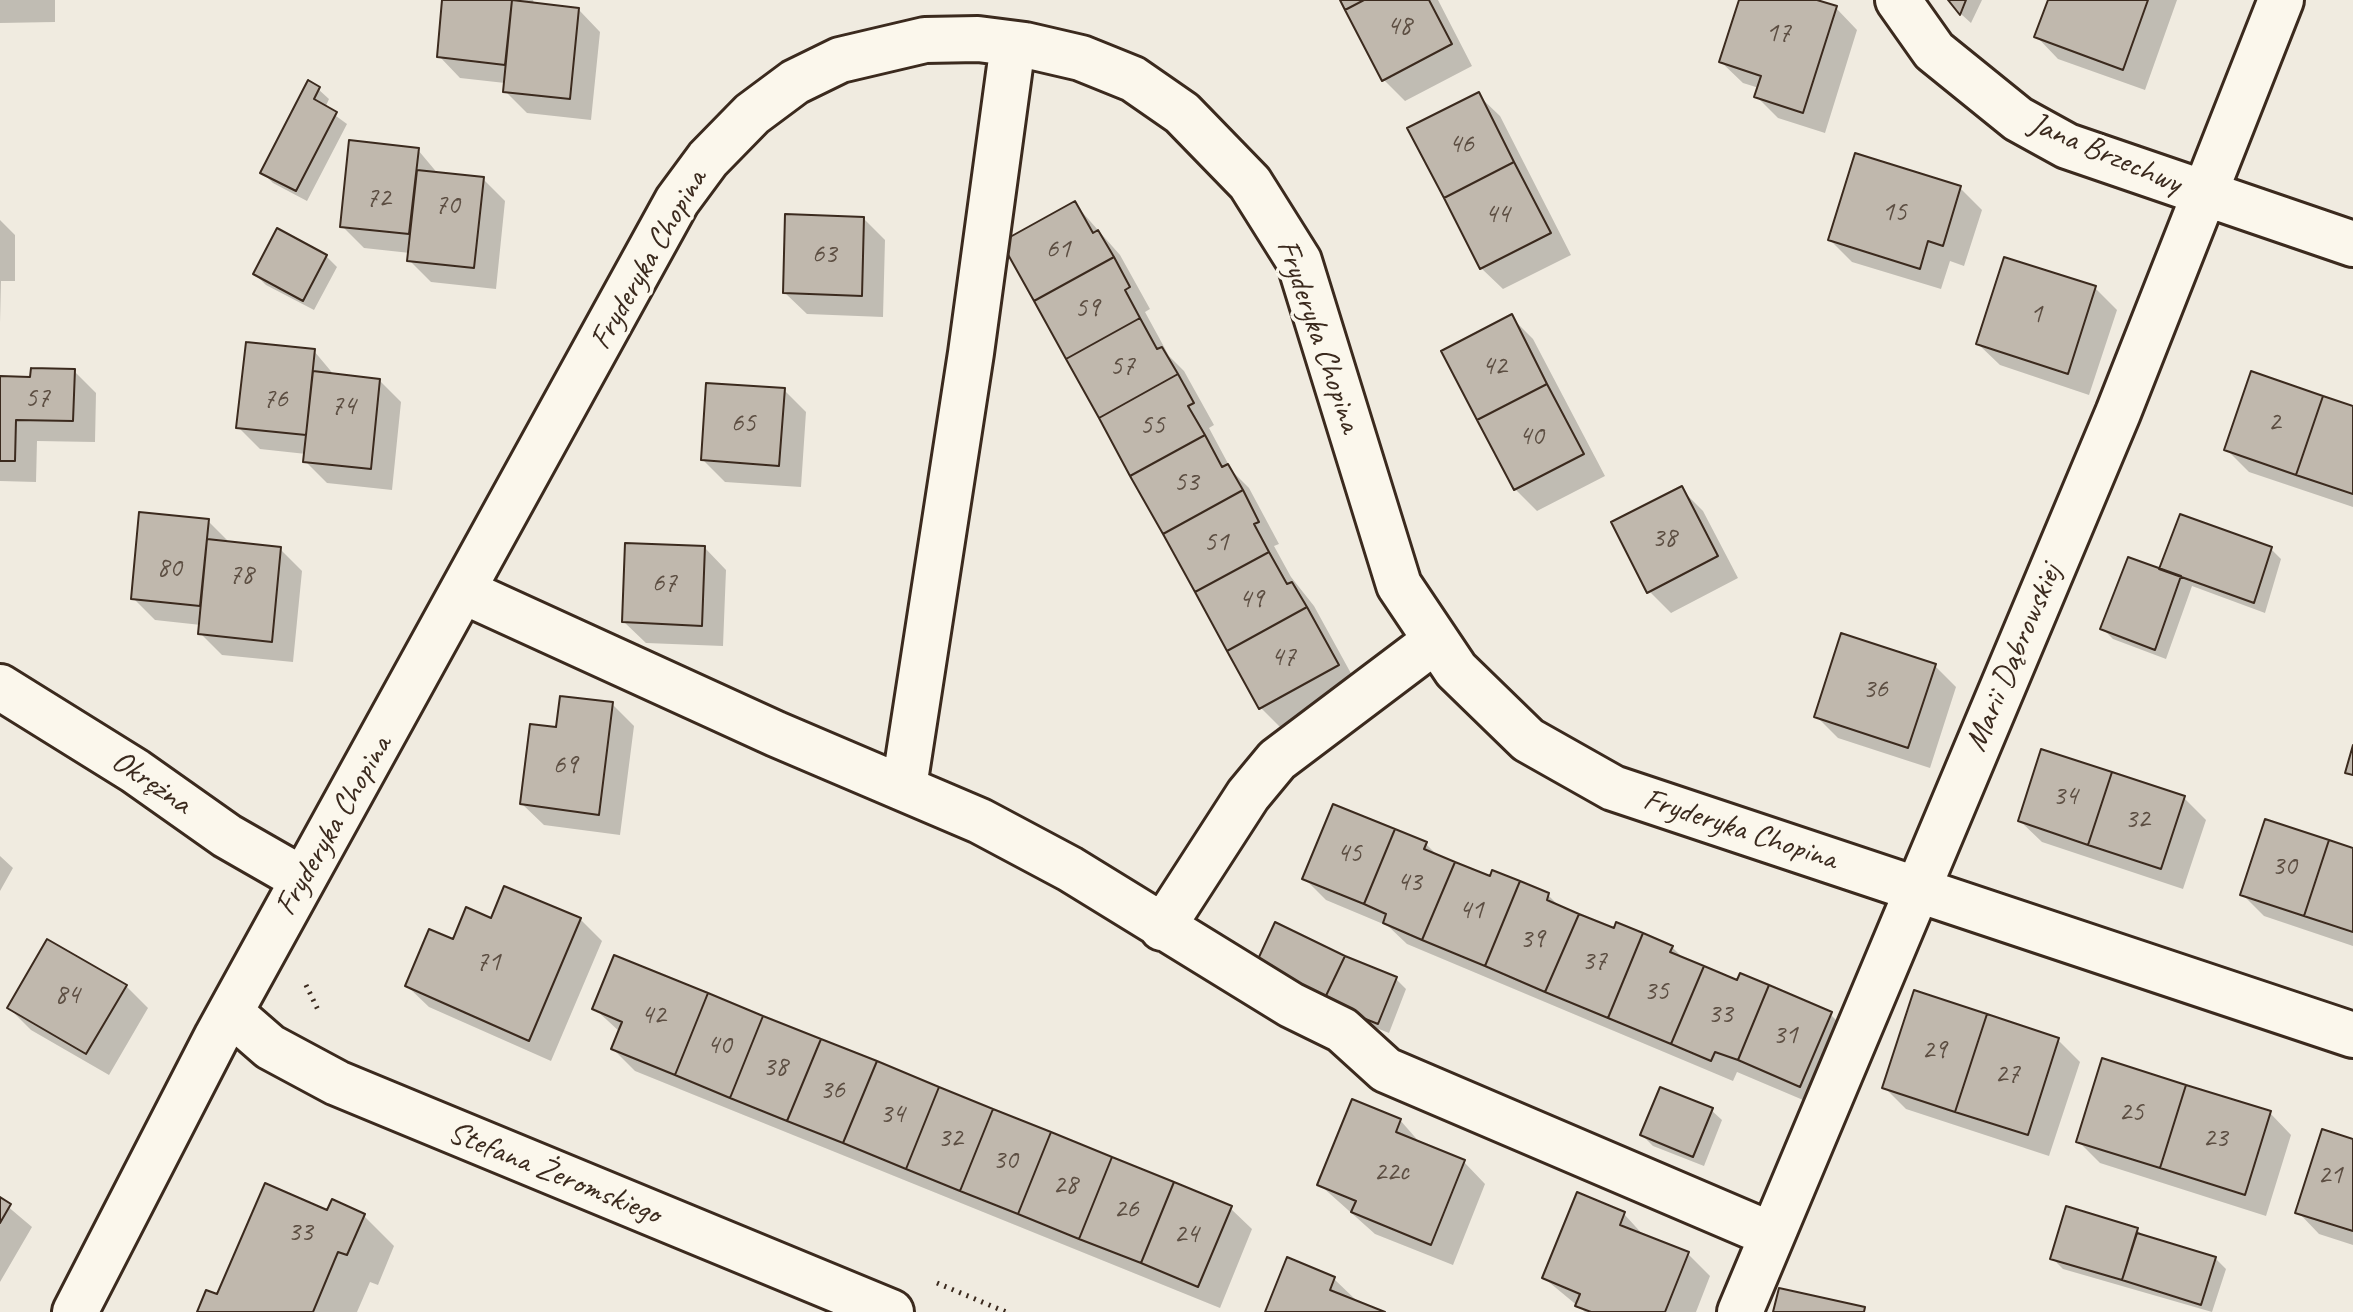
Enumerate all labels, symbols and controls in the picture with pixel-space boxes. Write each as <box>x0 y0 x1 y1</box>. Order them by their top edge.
house number: 48 <box>1386 10 1412 44</box>
house number: 17 <box>1765 17 1791 51</box>
street label: Jana Brzechwy <box>2023 105 2187 203</box>
house number: 46 <box>1448 128 1474 162</box>
street label: Fryderyka Chopina <box>582 163 716 357</box>
house number: 72 <box>365 182 391 216</box>
house number: 70 <box>434 189 460 223</box>
house number: 15 <box>1881 196 1907 230</box>
house number: 44 <box>1484 198 1510 232</box>
house number: 61 <box>1045 233 1071 267</box>
street label: Fryderyka Chopina <box>1267 235 1369 437</box>
house number: 63 <box>811 238 837 272</box>
house number: 59 <box>1074 292 1100 326</box>
house number: 1 <box>2030 298 2042 332</box>
house number: 57 <box>1109 350 1135 384</box>
house number: 42 <box>1481 350 1507 384</box>
house number: 57 <box>24 382 50 416</box>
house number: 76 <box>262 383 288 417</box>
house number: 74 <box>330 390 356 424</box>
house number: 2 <box>2268 406 2280 440</box>
house number: 65 <box>730 407 756 441</box>
house number: 55 <box>1139 409 1165 443</box>
house number: 40 <box>1518 420 1544 454</box>
house number: 53 <box>1173 466 1199 500</box>
house number: 38 <box>1651 522 1677 556</box>
house number: 51 <box>1203 526 1229 560</box>
house number: 80 <box>156 552 182 586</box>
house number: 78 <box>228 559 254 593</box>
street label: Marii Dąbrowskiej <box>1957 559 2071 757</box>
house number: 67 <box>651 567 677 601</box>
house number: 49 <box>1238 583 1264 617</box>
house number: 47 <box>1270 641 1296 675</box>
house number: 36 <box>1862 673 1888 707</box>
street label: Fryderyka Chopina <box>267 729 401 923</box>
street label: Okrężna <box>104 742 198 824</box>
house number: 69 <box>552 749 578 783</box>
house number: 34 <box>2052 780 2078 814</box>
street label: Fryderyka Chopina <box>1638 781 1842 879</box>
house number: 32 <box>2124 803 2150 837</box>
house number: 45 <box>1336 837 1362 871</box>
house number: 30 <box>2271 850 2297 884</box>
house number: 43 <box>1396 866 1422 900</box>
house number: 41 <box>1458 894 1484 928</box>
house number: 39 <box>1519 923 1545 957</box>
house number: 37 <box>1581 945 1607 979</box>
house number: 71 <box>475 946 501 980</box>
house number: 35 <box>1643 975 1669 1009</box>
house number: 84 <box>54 979 80 1013</box>
house number: 33 <box>1707 998 1733 1032</box>
house number: 42 <box>640 999 666 1033</box>
house number: 31 <box>1772 1019 1798 1053</box>
house number: 40 <box>706 1029 732 1063</box>
house number: 29 <box>1921 1034 1947 1068</box>
house number: 38 <box>762 1051 788 1085</box>
house number: 27 <box>1994 1058 2020 1092</box>
house number: 36 <box>819 1074 845 1108</box>
house number: 25 <box>2118 1096 2144 1130</box>
house number: 34 <box>879 1098 905 1132</box>
street label: Stefana Żeromskiego <box>442 1114 666 1234</box>
house number: 32 <box>937 1122 963 1156</box>
house number: 23 <box>2202 1122 2228 1156</box>
house number: 30 <box>992 1144 1018 1178</box>
house number: 22c <box>1373 1156 1409 1190</box>
house number: 21 <box>2317 1159 2343 1193</box>
house number: 28 <box>1052 1169 1078 1203</box>
house number: 26 <box>1113 1193 1139 1227</box>
house number: 33 <box>287 1216 313 1250</box>
house number: 24 <box>1173 1218 1199 1252</box>

